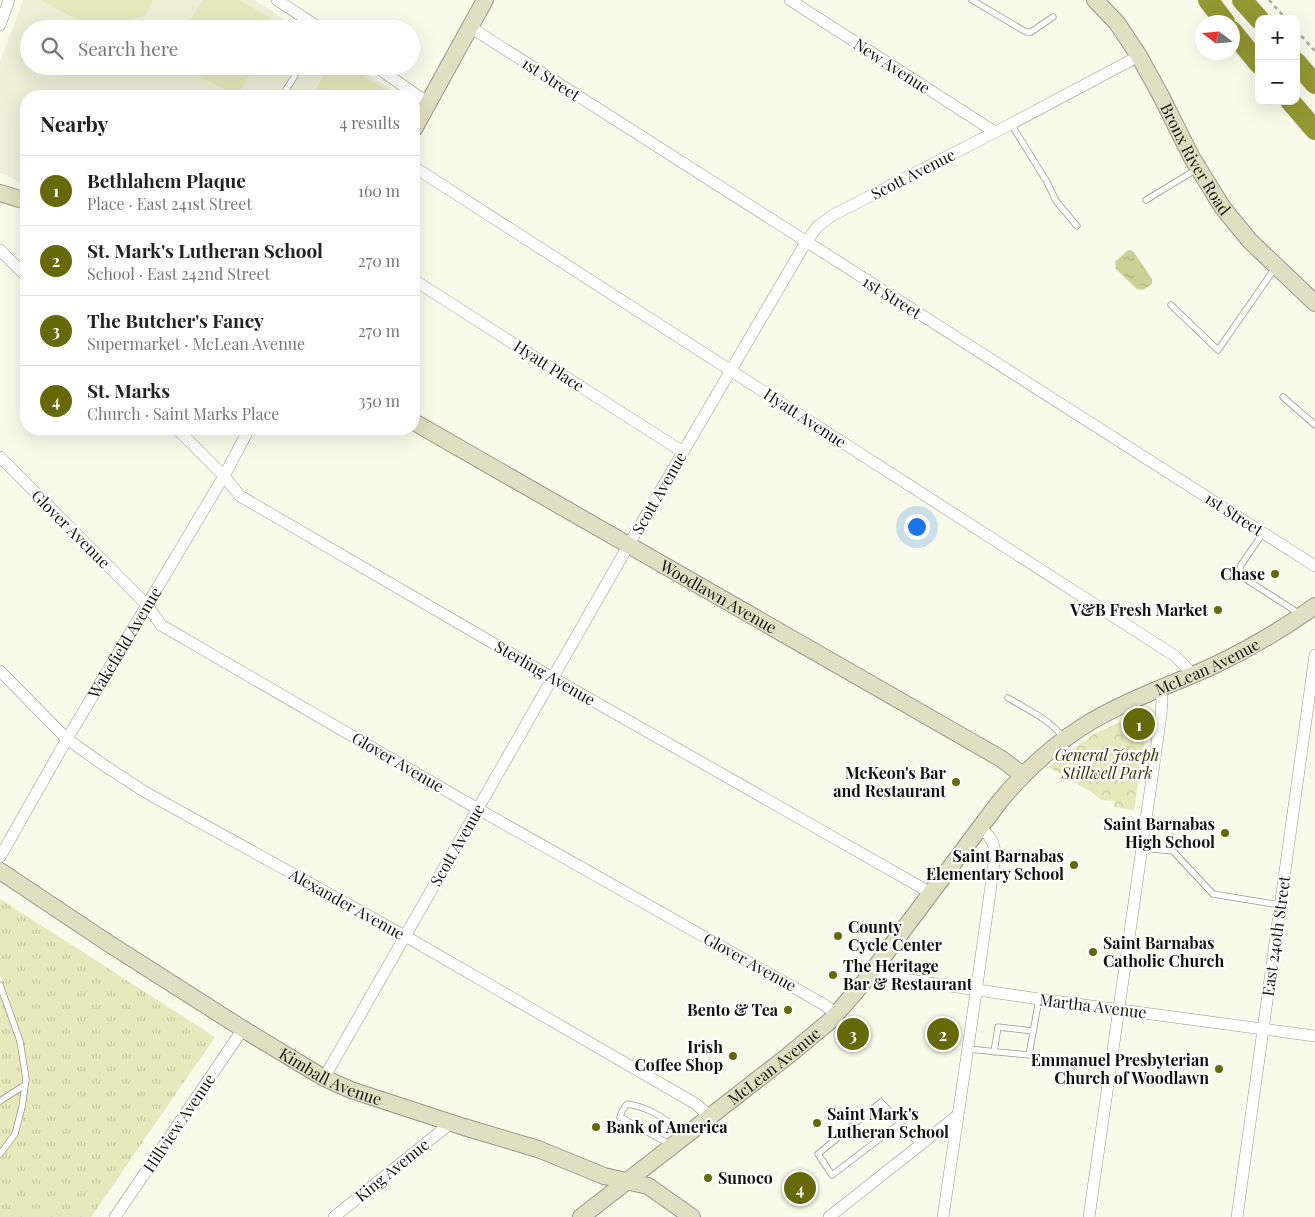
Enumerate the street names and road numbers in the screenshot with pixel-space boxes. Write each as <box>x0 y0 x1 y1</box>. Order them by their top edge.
street label: New Avenue <box>850 33 935 98</box>
street label: 1st Street <box>518 52 585 105</box>
street label: Bronx River Road <box>1156 99 1236 219</box>
street label: Scott Avenue <box>867 143 958 204</box>
street label: 1st Street <box>859 270 926 323</box>
street label: Hyatt Place <box>510 335 588 396</box>
street label: Hyatt Avenue <box>760 383 851 452</box>
street label: Scott Avenue <box>627 448 691 538</box>
street label: Glover Avenue <box>27 485 115 573</box>
street label: 1st Street <box>1201 487 1268 540</box>
street label: Woodlawn Avenue <box>656 554 781 638</box>
street label: Wakefield Avenue <box>82 583 165 703</box>
street label: McLean Avenue <box>1152 633 1263 699</box>
street label: Sterling Avenue <box>491 635 599 710</box>
street label: Glover Avenue <box>348 727 448 796</box>
street label: Scott Avenue <box>425 800 489 890</box>
street label: Alexander Avenue <box>285 863 409 944</box>
street label: East 240th Street <box>1257 874 1294 998</box>
street label: Glover Avenue <box>700 927 800 996</box>
street label: Martha Avenue <box>1038 988 1148 1023</box>
street label: McLean Avenue <box>723 1022 824 1109</box>
street label: Kimball Avenue <box>276 1042 385 1109</box>
street label: Hillview Avenue <box>138 1069 219 1176</box>
street label: King Avenue <box>350 1133 433 1206</box>

